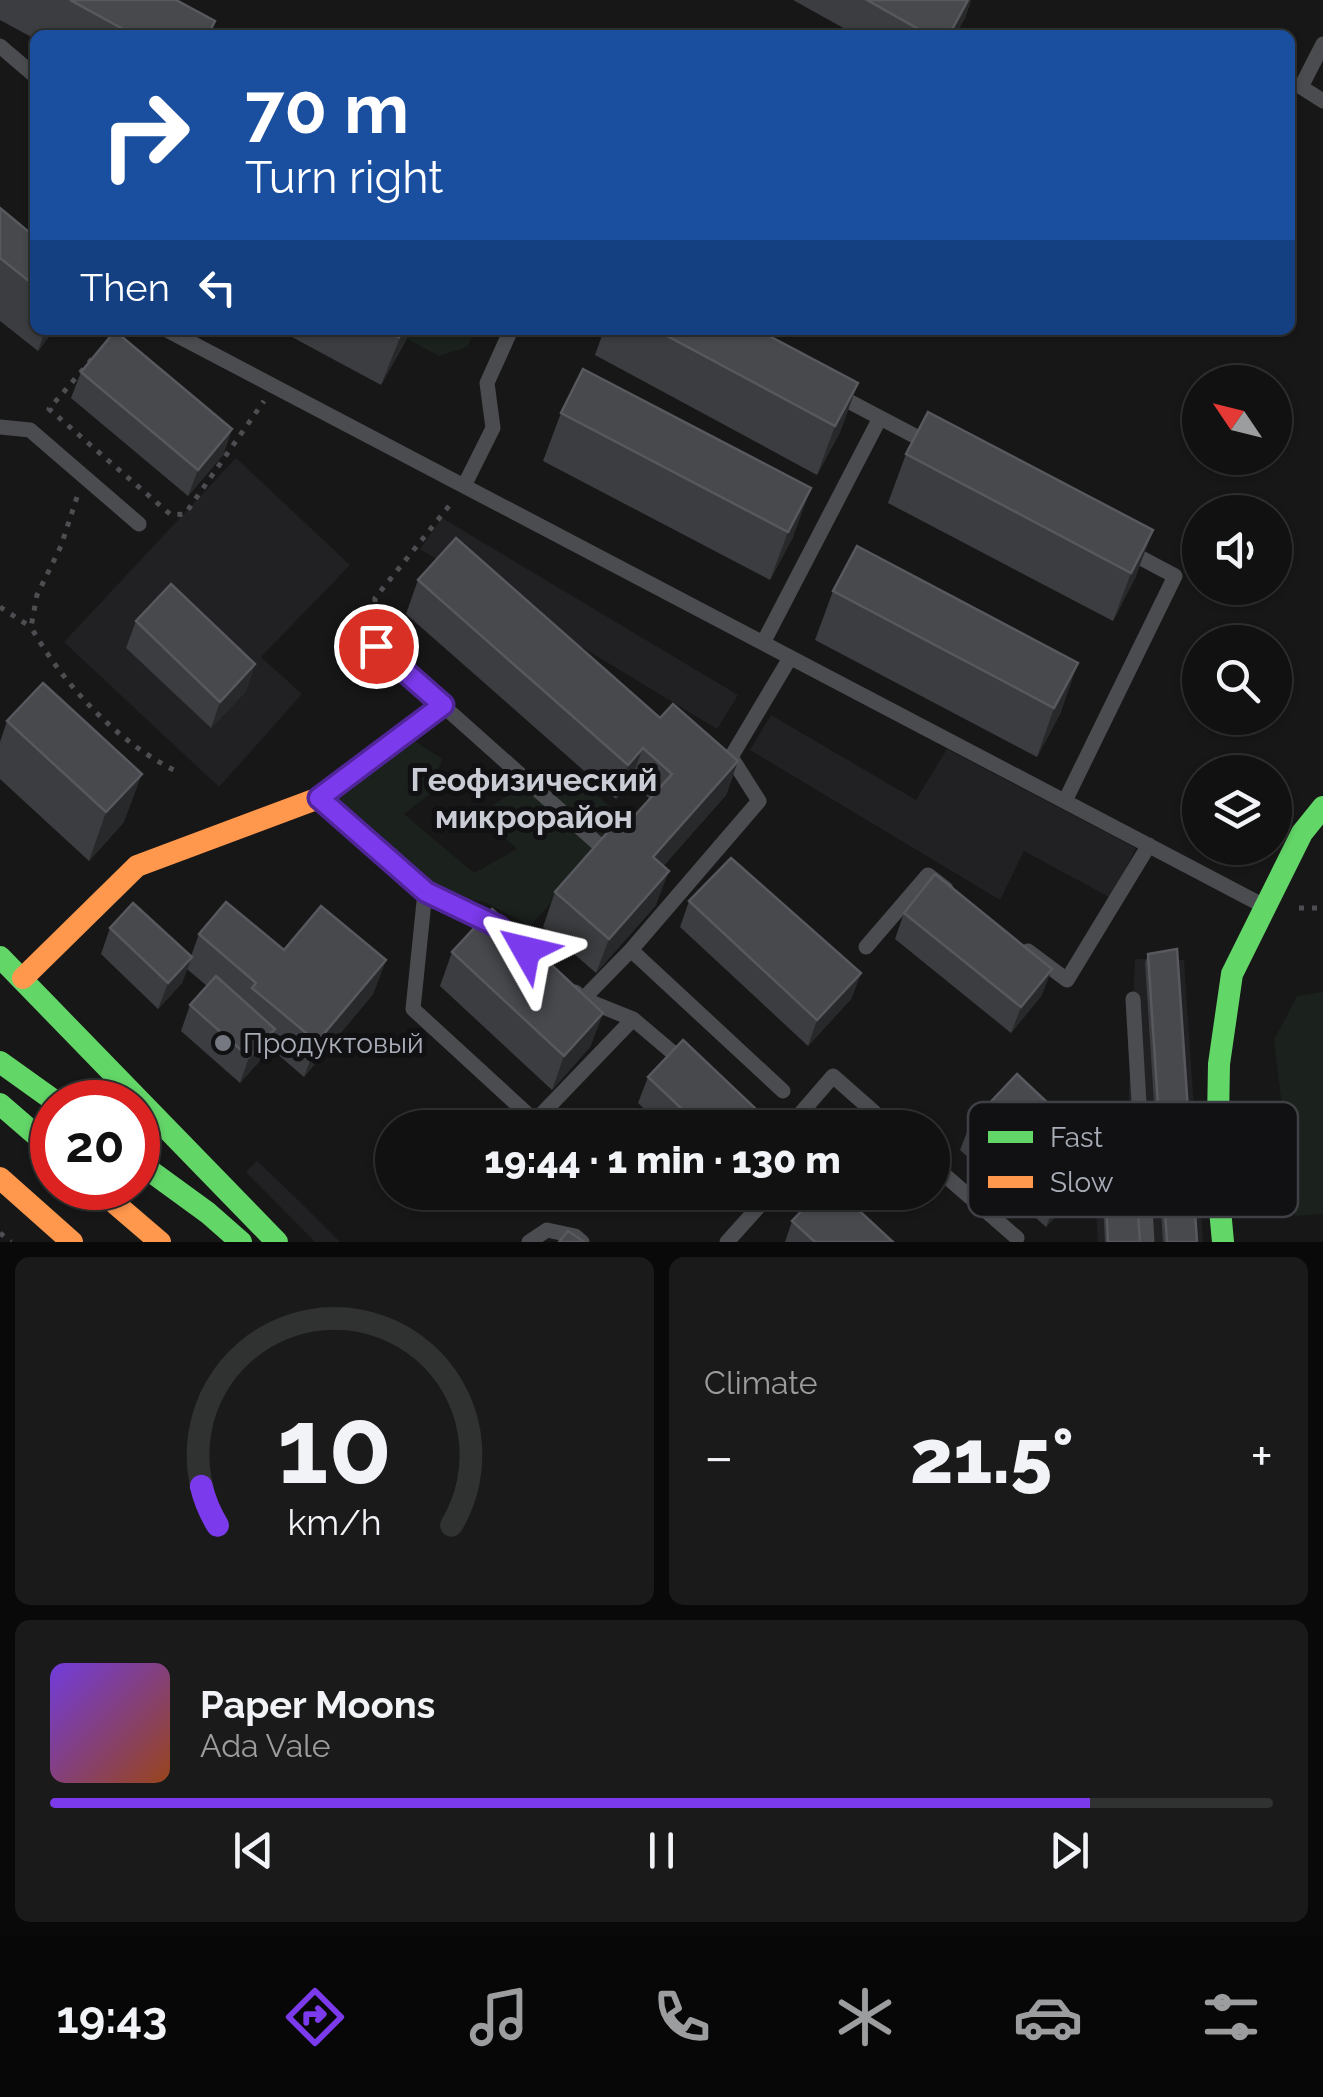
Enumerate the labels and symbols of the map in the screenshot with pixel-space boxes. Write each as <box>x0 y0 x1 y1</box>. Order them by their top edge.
north arrow <box>1182 365 1292 475</box>
pin <box>334 604 419 689</box>
district label: Геофизический микрорайон <box>411 761 657 835</box>
position arrow <box>474 898 578 1002</box>
place label: Продуктовый <box>243 1027 424 1060</box>
marker: Продуктовый <box>212 1032 234 1054</box>
speed limit sign: 20 <box>30 1080 160 1210</box>
legend <box>968 1102 1298 1217</box>
text: Fast <box>1050 1121 1103 1154</box>
text: Slow <box>1050 1166 1114 1199</box>

